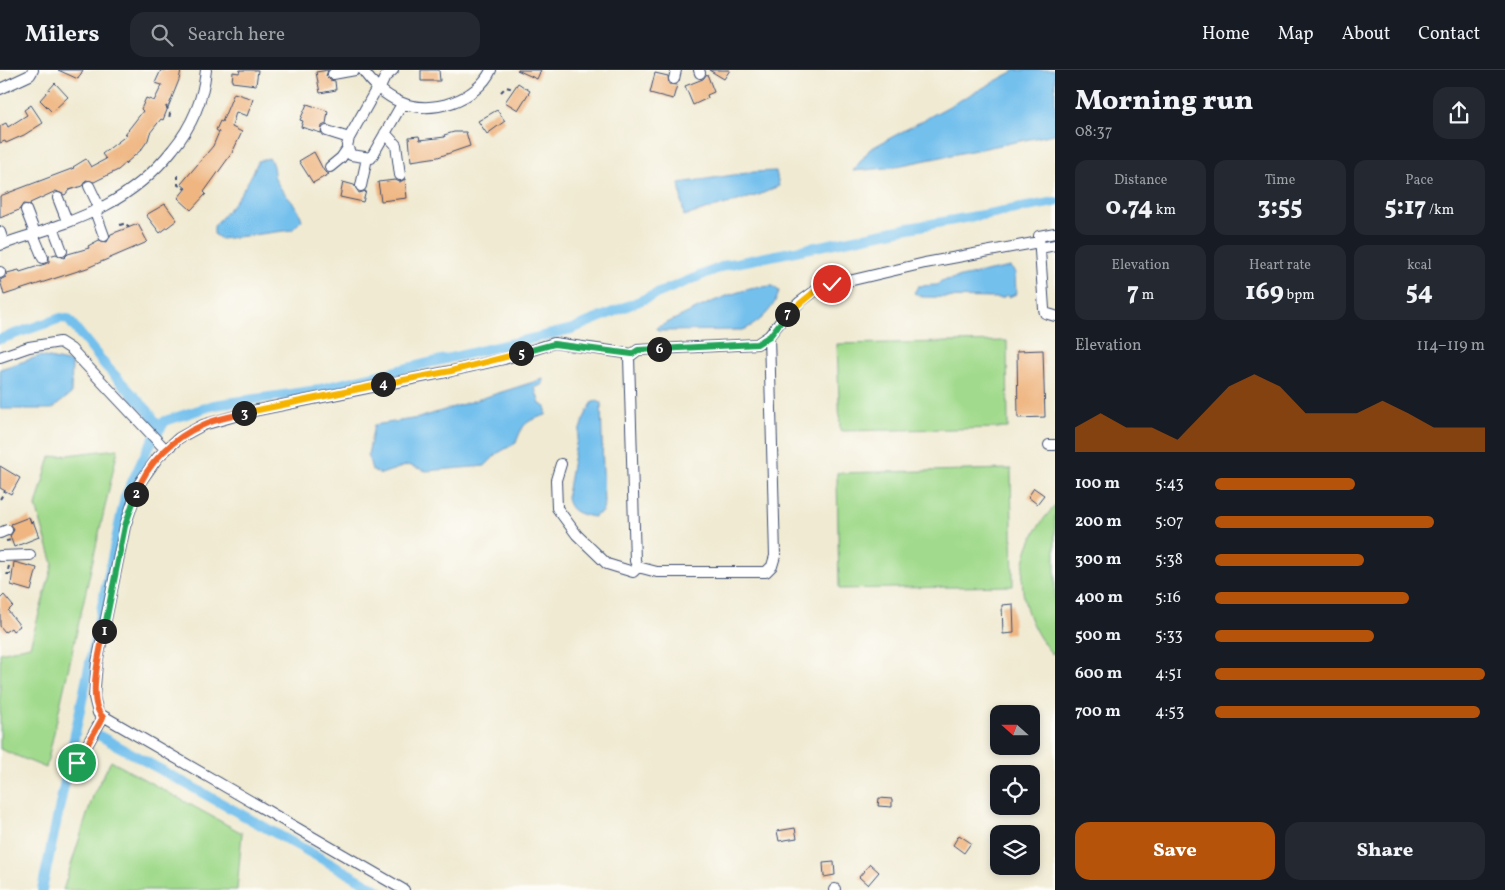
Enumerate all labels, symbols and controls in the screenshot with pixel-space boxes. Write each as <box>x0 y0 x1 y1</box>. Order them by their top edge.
search box <box>130 12 480 57</box>
text: Milers <box>25 18 100 52</box>
icon: search <box>148 21 176 49</box>
text: Search here <box>188 22 285 48</box>
text: Home <box>1202 22 1250 47</box>
text: Map <box>1278 22 1314 47</box>
text: About <box>1342 22 1390 47</box>
text: Contact <box>1418 22 1480 47</box>
text: Morning run <box>1075 82 1253 121</box>
button: share <box>1433 87 1485 139</box>
text: 08:37 <box>1075 121 1113 143</box>
text: Distance <box>1114 171 1167 190</box>
text: Time <box>1265 171 1295 190</box>
text: Pace <box>1405 171 1433 190</box>
text: 0.74 <box>1105 190 1153 225</box>
text: 3:55 <box>1258 190 1302 225</box>
text: 5:17 <box>1385 190 1426 225</box>
text: km <box>1153 201 1176 220</box>
text: /km <box>1426 201 1454 220</box>
text: Elevation <box>1112 256 1170 275</box>
text: Heart rate <box>1249 256 1311 275</box>
text: kcal <box>1407 256 1432 275</box>
pin <box>811 263 853 305</box>
icon: check <box>818 270 846 298</box>
text: 7 <box>1127 275 1139 310</box>
text: 169 <box>1245 275 1284 310</box>
text: 54 <box>1406 275 1433 310</box>
text: m <box>1139 286 1154 305</box>
text: bpm <box>1284 286 1315 305</box>
pin: 7 <box>774 302 800 326</box>
text: 7 <box>784 305 791 324</box>
text: Elevation <box>1075 335 1142 357</box>
text: 114–119 m <box>1417 335 1485 357</box>
pin: 6 <box>646 336 672 362</box>
pin: 5 <box>508 340 534 366</box>
text: 6 <box>656 340 663 359</box>
text: 5 <box>518 344 525 363</box>
pin: 4 <box>370 372 396 396</box>
text: 4 <box>379 375 388 394</box>
pin: 3 <box>232 400 256 426</box>
text: 3 <box>241 404 248 423</box>
text: 100 m <box>1075 473 1120 495</box>
text: 5:43 <box>1155 473 1184 495</box>
pin: 2 <box>124 482 148 506</box>
text: 2 <box>133 485 140 504</box>
text: 200 m <box>1075 511 1122 533</box>
text: 5:07 <box>1155 511 1184 533</box>
text: 300 m <box>1075 549 1121 571</box>
text: 5:38 <box>1155 549 1183 571</box>
text: 400 m <box>1075 587 1123 609</box>
text: 5:16 <box>1155 587 1181 609</box>
pin: 1 <box>92 618 116 644</box>
text: 1 <box>102 622 107 641</box>
text: 500 m <box>1075 625 1121 647</box>
text: 5:33 <box>1155 625 1183 647</box>
text: 600 m <box>1075 663 1122 685</box>
text: 4:51 <box>1155 663 1182 685</box>
text: 700 m <box>1075 701 1121 723</box>
text: 4:53 <box>1155 701 1184 723</box>
north arrow <box>990 705 1040 755</box>
map controls <box>990 705 1040 875</box>
pin <box>56 742 98 784</box>
icon: arrive <box>63 749 91 777</box>
button: locate <box>990 765 1040 815</box>
button: Save <box>1075 822 1275 880</box>
button: Share <box>1285 822 1485 880</box>
button: layers <box>990 825 1040 875</box>

